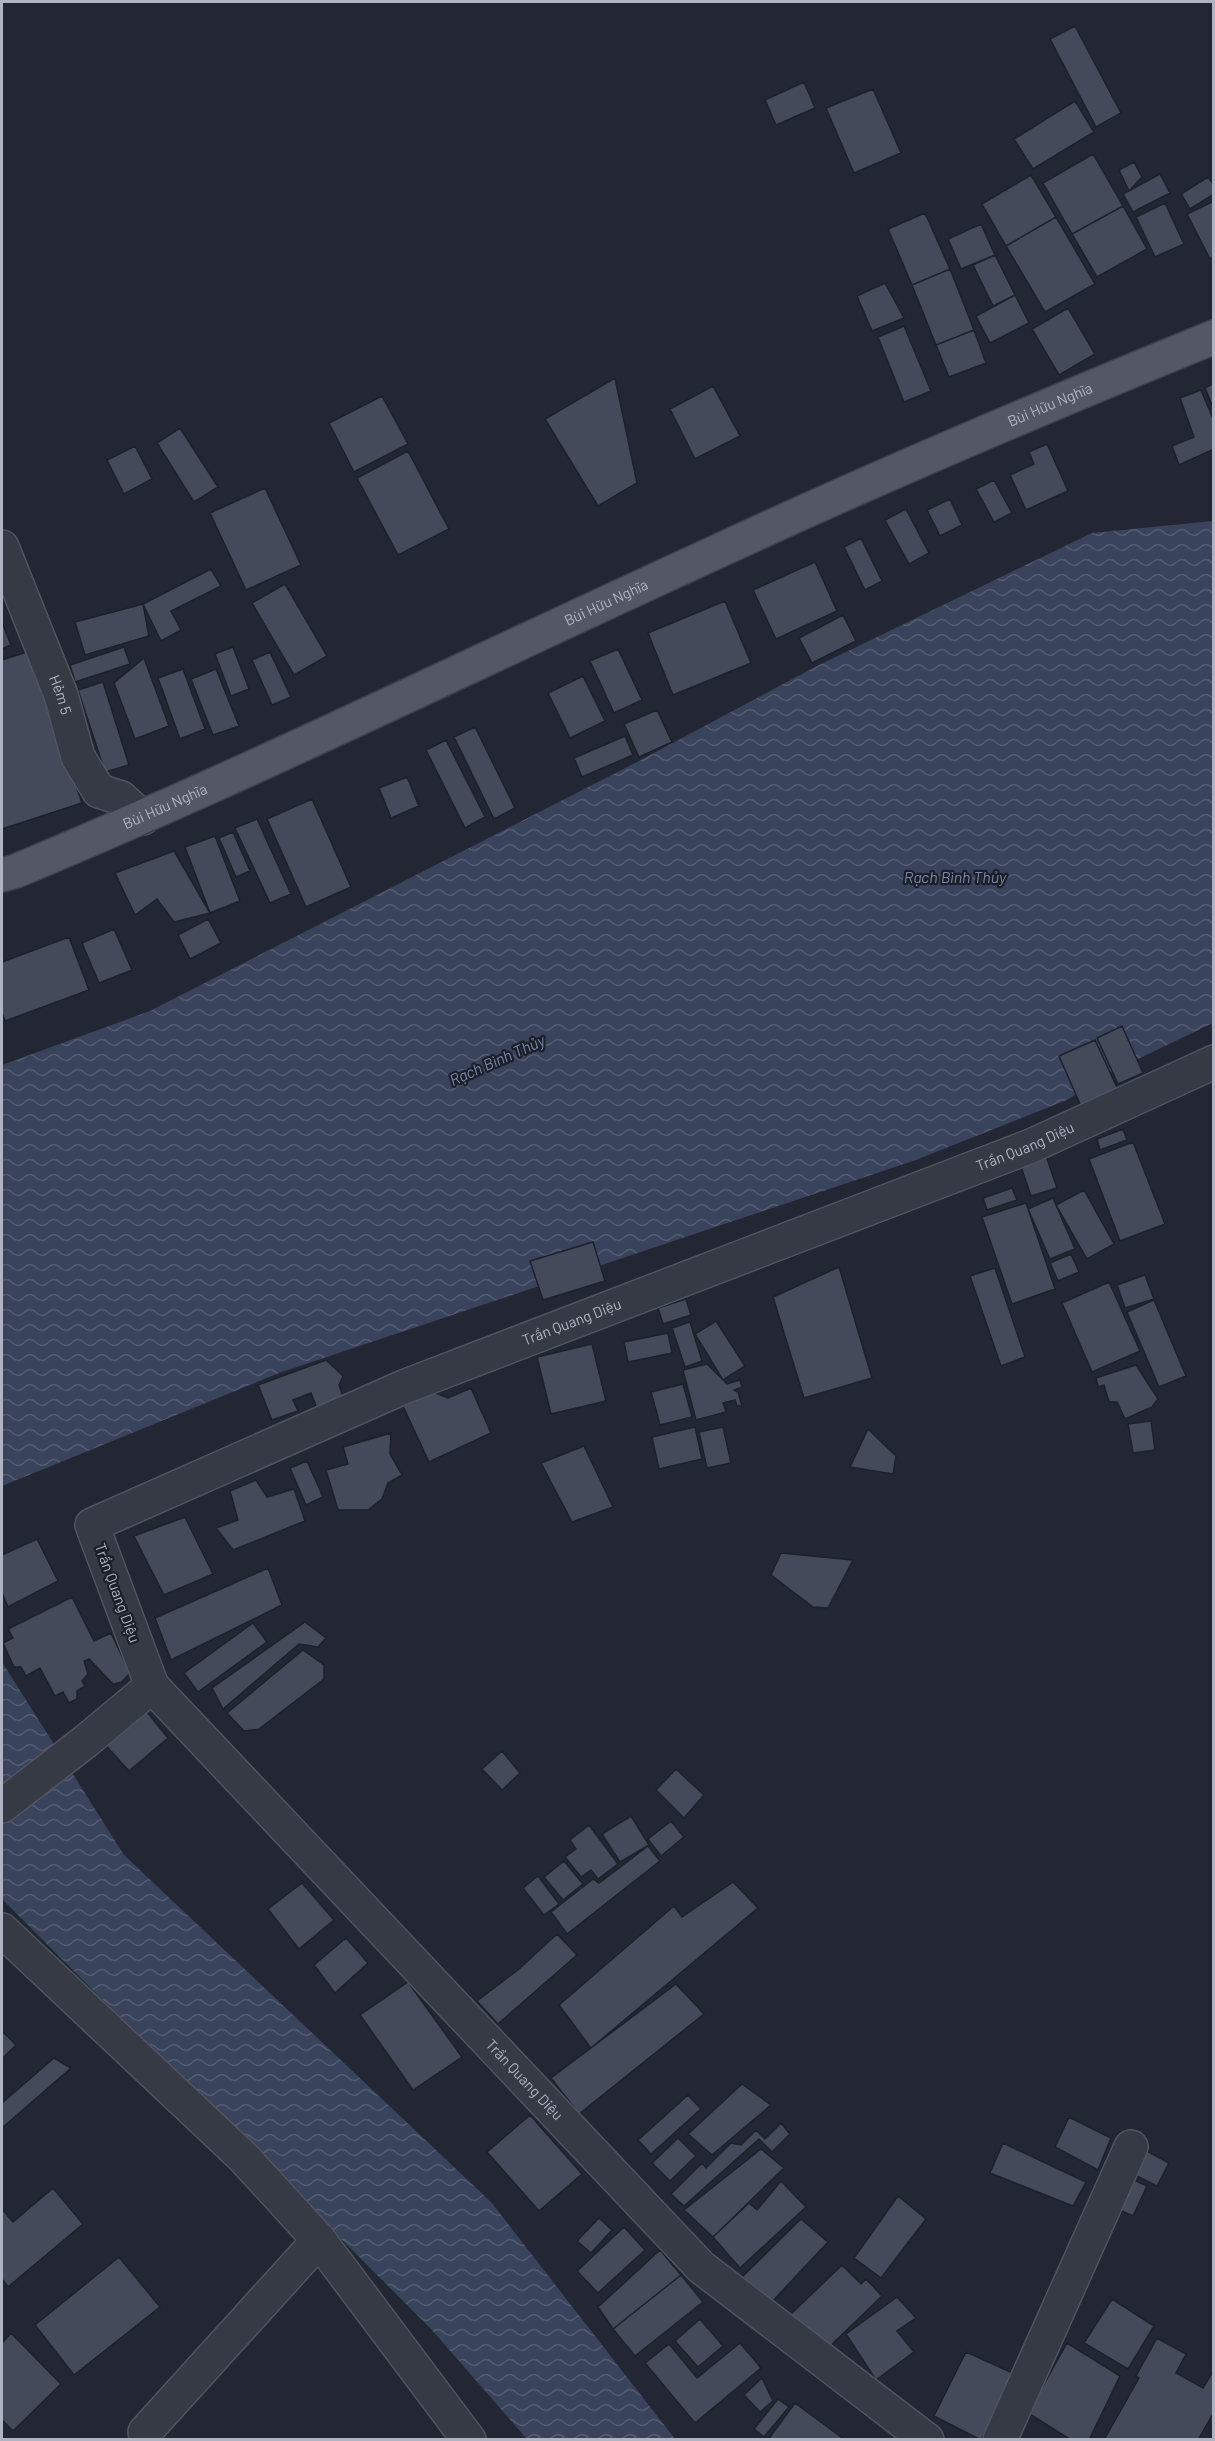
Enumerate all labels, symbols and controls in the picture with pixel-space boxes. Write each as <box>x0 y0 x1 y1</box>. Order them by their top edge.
street label: Bùi Hữu Nghĩa <box>1005 378 1095 430</box>
street label: Bùi Hữu Nghĩa <box>561 575 651 629</box>
street label: Hẻm 5 <box>46 672 76 717</box>
street label: Bùi Hữu Nghĩa <box>120 779 210 832</box>
water label: Rạch Bình Thủy <box>904 867 1007 886</box>
water label: Rạch Bình Thủy <box>446 1030 548 1089</box>
street label: Trần Quang Diệu <box>973 1118 1077 1174</box>
street label: Trần Quang Diệu <box>519 1294 624 1349</box>
street label: Trần Quang Diệu <box>92 1540 144 1645</box>
street label: Trần Quang Diệu <box>483 2035 567 2123</box>

